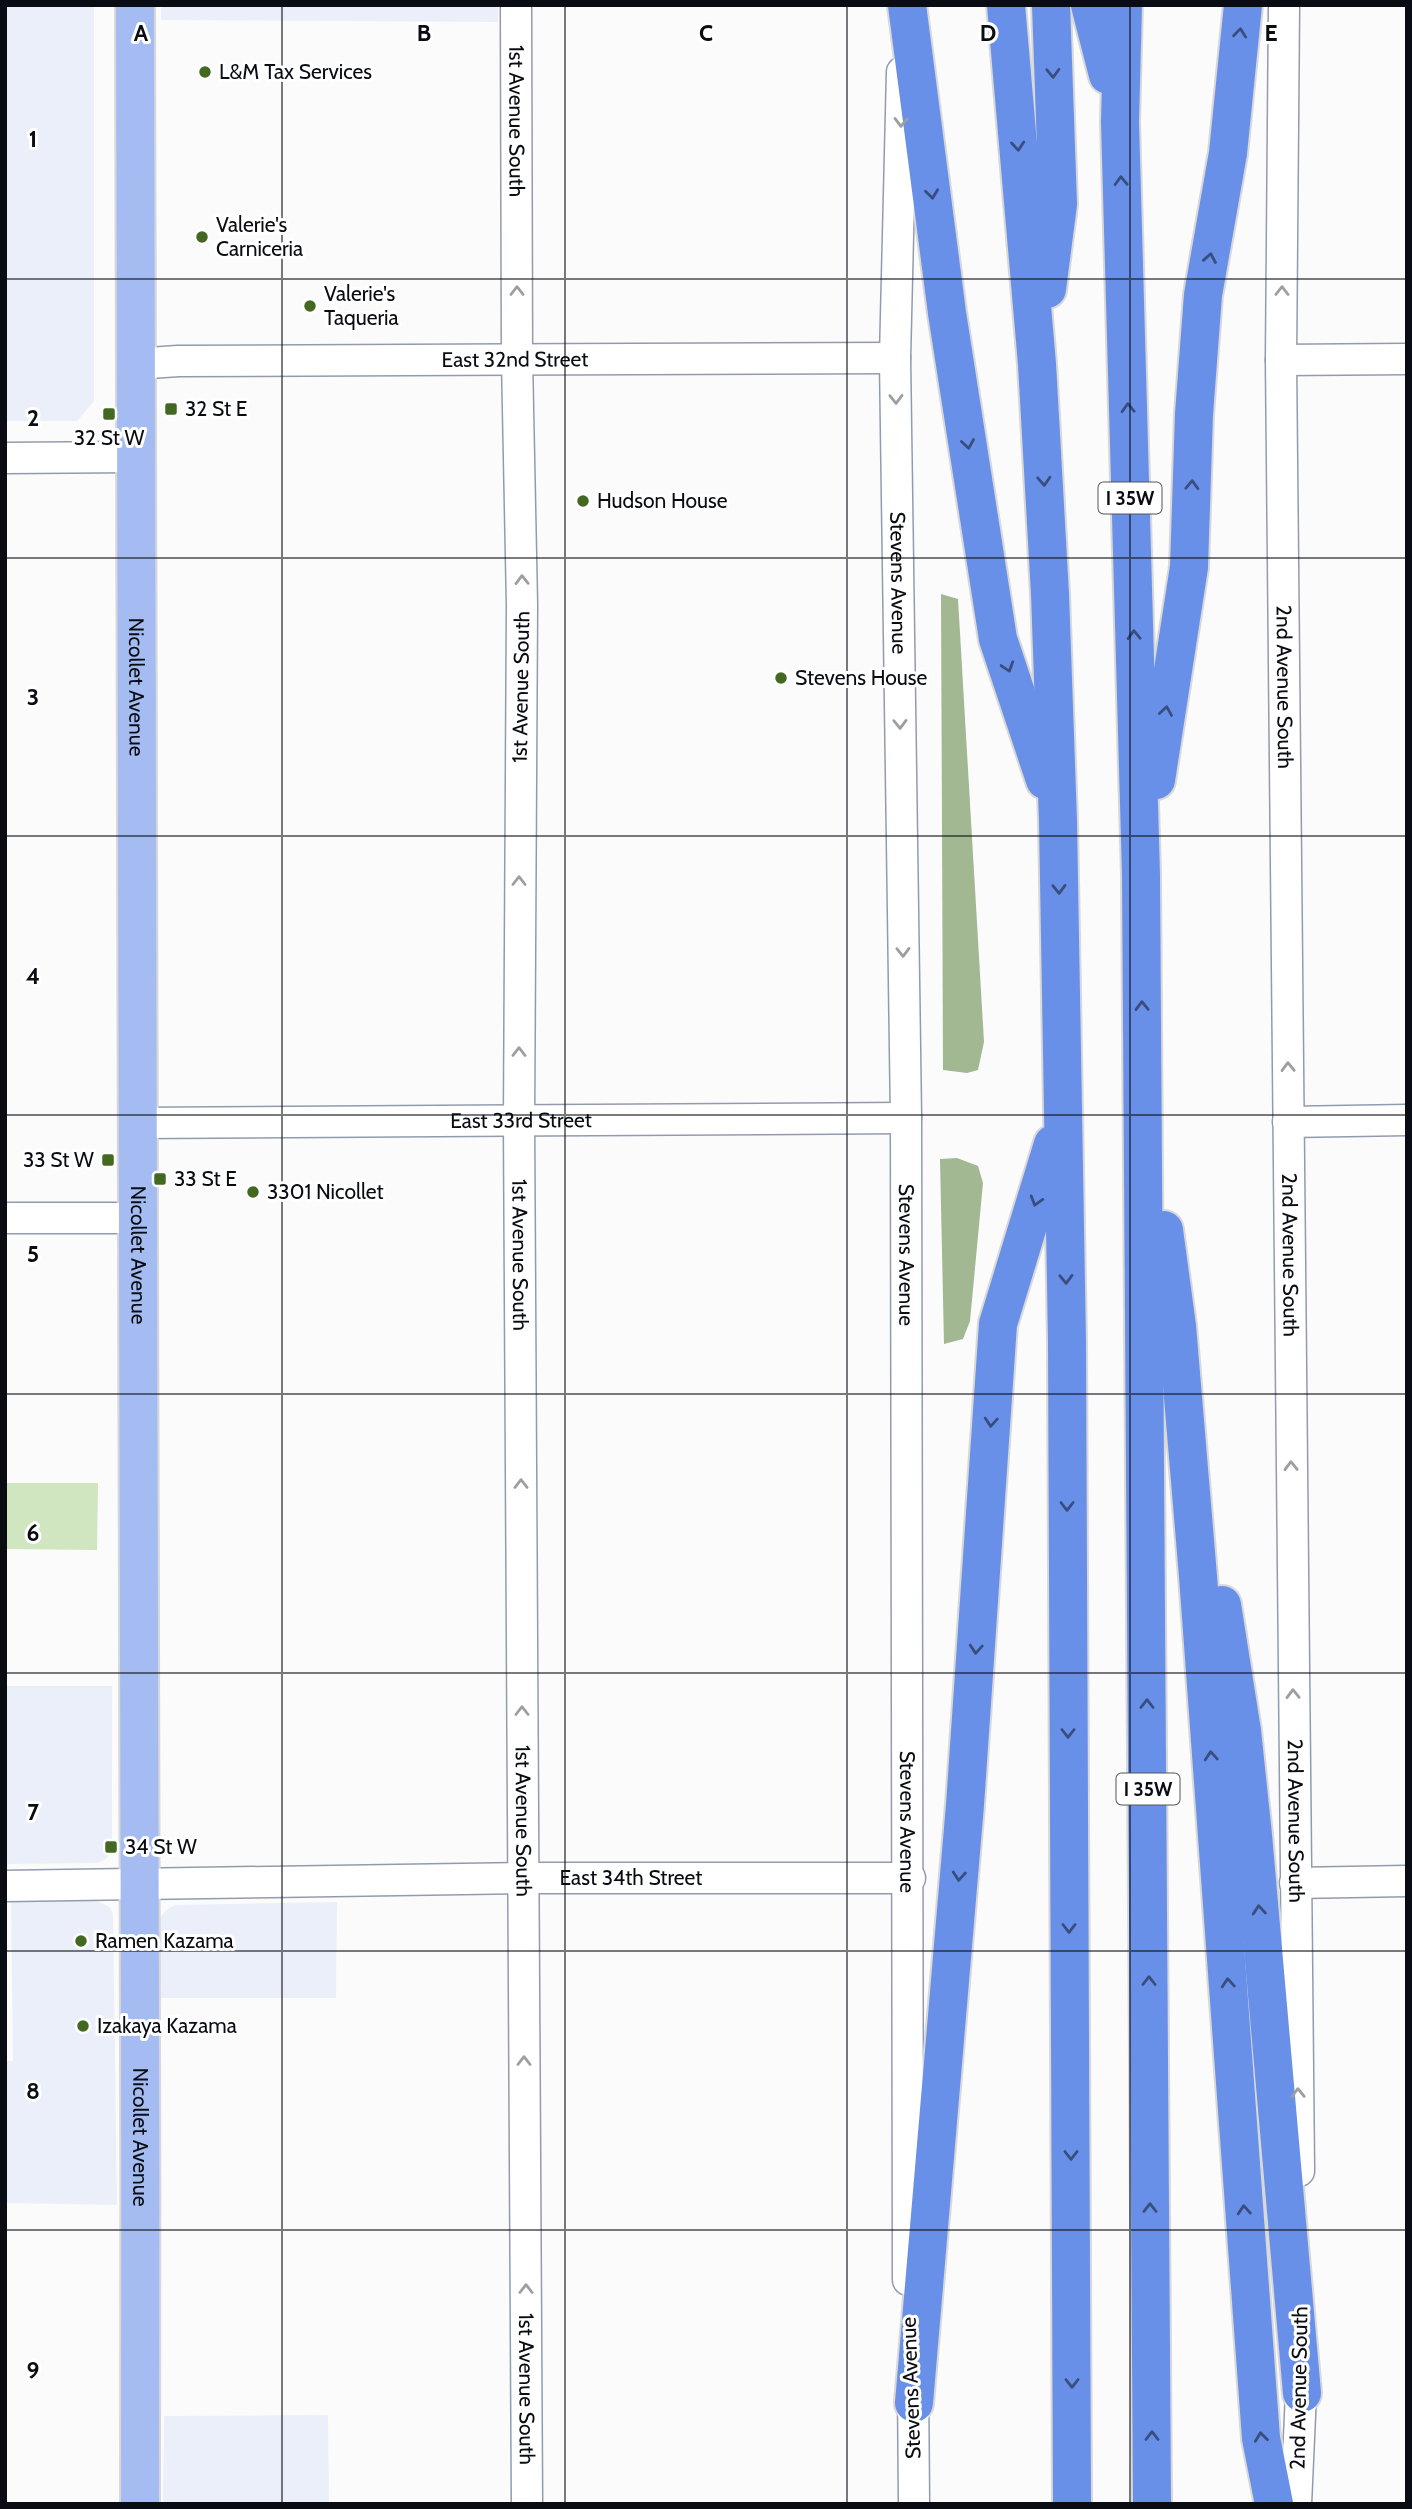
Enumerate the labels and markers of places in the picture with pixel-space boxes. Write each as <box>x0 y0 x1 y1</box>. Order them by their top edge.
place label: L&M Tax Services <box>219 59 372 84</box>
marker: L&M Tax Services <box>197 64 213 80</box>
place label: Valerie's Carniceria <box>216 212 303 261</box>
marker: Valerie's Carniceria <box>194 229 210 245</box>
place label: Valerie's Taqueria <box>324 281 399 330</box>
marker: Valerie's Taqueria <box>302 298 318 314</box>
place label: 32 St E <box>185 396 247 421</box>
marker: 32 St E <box>163 401 179 417</box>
marker: 32 St W <box>101 406 117 422</box>
place label: 32 St W <box>74 425 144 450</box>
place label: Hudson House <box>597 488 728 513</box>
marker: Hudson House <box>575 493 591 509</box>
place label: Stevens House <box>795 665 927 690</box>
marker: Stevens House <box>773 670 789 686</box>
place label: 33 St W <box>23 1147 94 1172</box>
marker: 33 St W <box>100 1152 116 1168</box>
place label: 33 St E <box>174 1166 237 1191</box>
marker: 33 St E <box>152 1171 168 1187</box>
place label: 3301 Nicollet <box>267 1179 384 1204</box>
marker: 3301 Nicollet <box>245 1184 261 1200</box>
place label: 34 St W <box>125 1834 197 1859</box>
marker: 34 St W <box>103 1839 119 1855</box>
place label: Ramen Kazama <box>95 1928 234 1953</box>
marker: Ramen Kazama <box>73 1933 89 1949</box>
place label: Izakaya Kazama <box>97 2013 237 2038</box>
marker: Izakaya Kazama <box>75 2018 91 2034</box>

